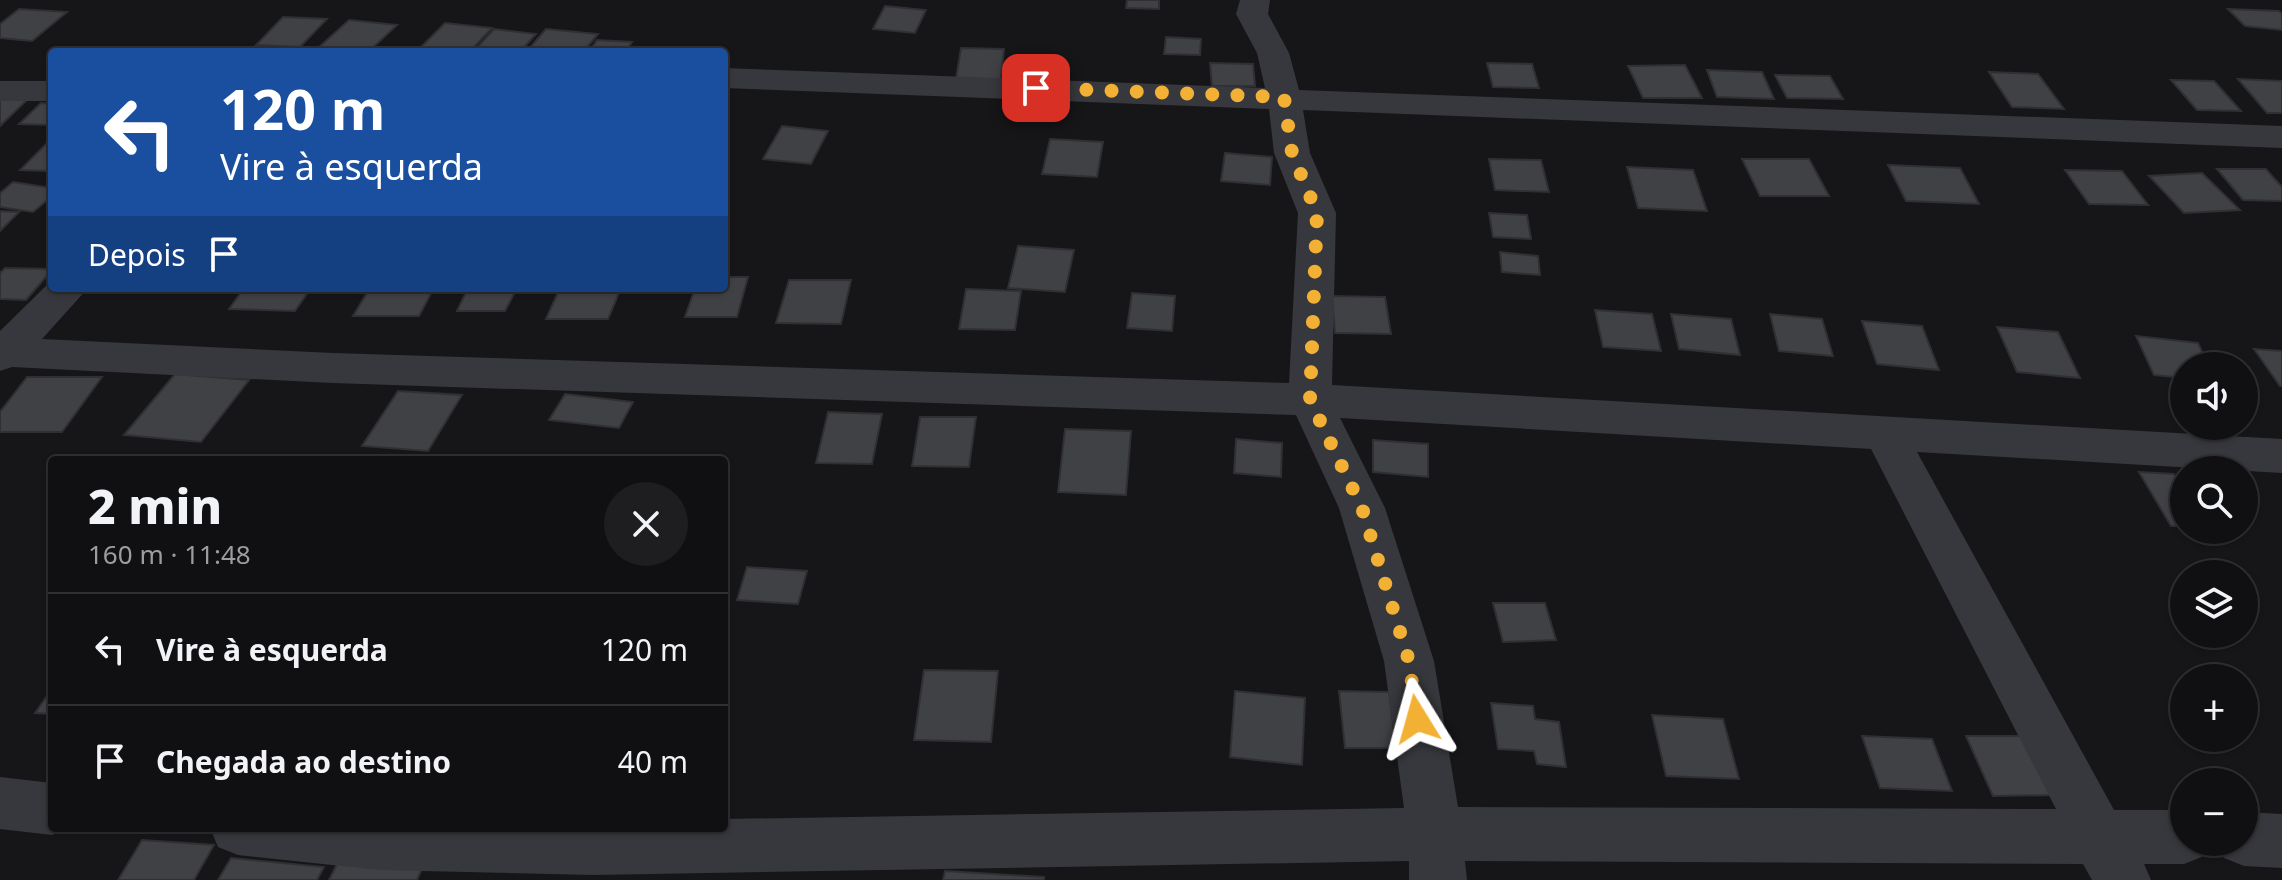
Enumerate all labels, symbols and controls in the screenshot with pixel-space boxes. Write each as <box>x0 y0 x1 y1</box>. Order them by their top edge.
pin <box>1002 54 1070 122</box>
icon: arrive <box>1014 66 1058 110</box>
text: 120 m <box>220 70 385 146</box>
icon: left <box>88 80 192 184</box>
text: Vire à esquerda <box>220 142 483 191</box>
icon: arrive <box>202 232 246 276</box>
text: Depois <box>88 234 186 275</box>
map controls <box>2170 352 2258 856</box>
button: sound <box>2170 352 2258 440</box>
button: search <box>2170 456 2258 544</box>
text: 2 min <box>88 473 222 538</box>
button: close <box>604 482 688 566</box>
text: 160 m · 11:48 <box>88 536 251 572</box>
button: layers <box>2170 560 2258 648</box>
icon: left <box>88 627 132 671</box>
text: Vire à esquerda <box>156 629 388 670</box>
text: 120 m <box>601 629 688 670</box>
button: + <box>2170 664 2258 752</box>
position arrow <box>1375 677 1459 761</box>
icon: arrive <box>88 739 132 783</box>
text: Chegada ao destino <box>156 741 451 782</box>
text: 40 m <box>618 741 688 782</box>
button: − <box>2170 768 2258 856</box>

